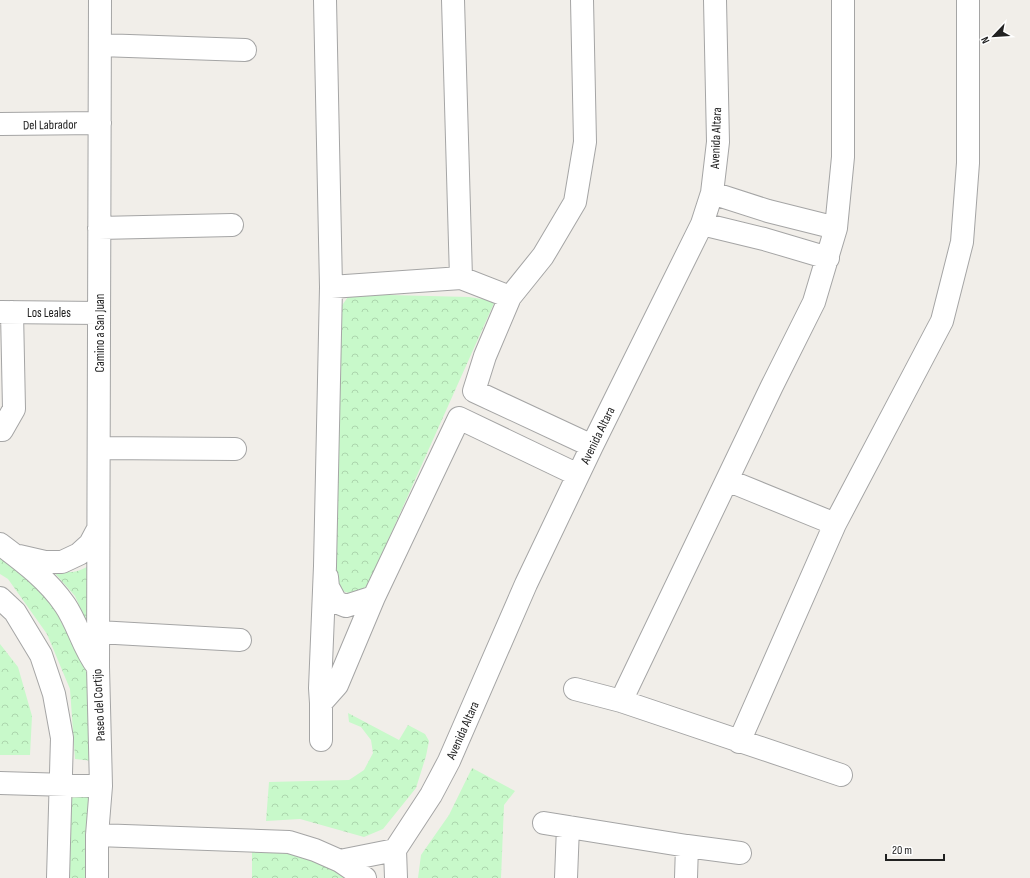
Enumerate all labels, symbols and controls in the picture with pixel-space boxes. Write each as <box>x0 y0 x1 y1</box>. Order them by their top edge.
north arrow <box>974 16 1014 56</box>
text: N <box>978 34 993 45</box>
street label: Avenida Altara <box>707 107 725 170</box>
street label: Del Labrador <box>23 117 78 133</box>
street label: Camino a San Juan <box>92 294 108 372</box>
street label: Los Leales <box>27 305 71 321</box>
street label: Avenida Altara <box>577 404 619 468</box>
street label: Paseo del Cortijo <box>89 668 109 742</box>
street label: Avenida Altara <box>443 699 483 763</box>
scale bar <box>886 836 944 862</box>
text: 20 m <box>892 843 912 858</box>

